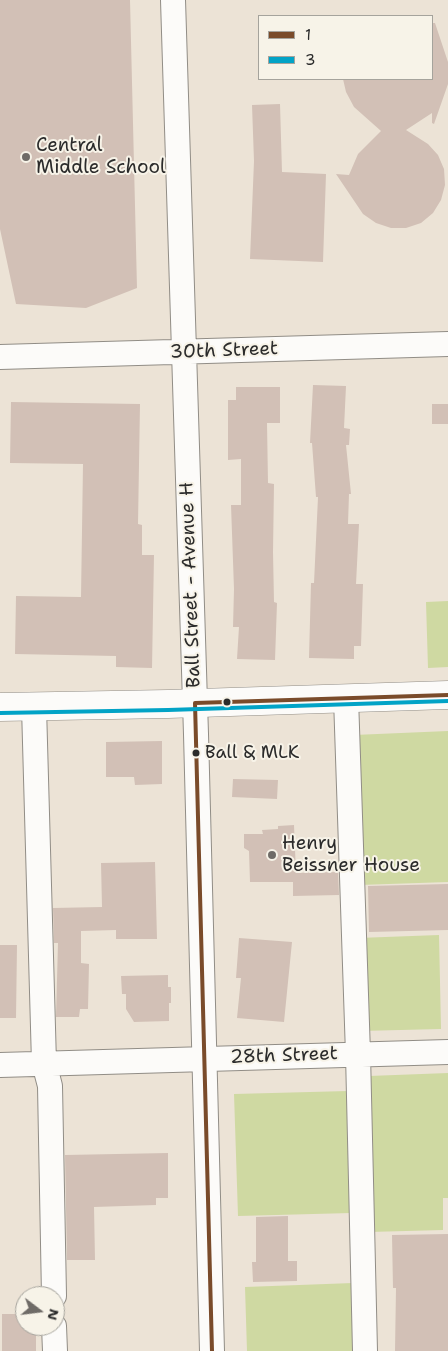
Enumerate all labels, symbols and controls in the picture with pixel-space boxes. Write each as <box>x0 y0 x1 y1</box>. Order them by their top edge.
legend <box>258 15 433 80</box>
text: 1 <box>305 25 311 45</box>
text: 3 <box>305 50 316 70</box>
place label: Central Middle School <box>36 135 166 179</box>
marker: Central Middle School <box>20 151 32 163</box>
street label: 30th Street <box>169 338 279 364</box>
street label: Ball Street - Avenue H <box>176 482 206 688</box>
unlabelled marker <box>222 697 232 707</box>
place label: Ball & MLK <box>205 742 299 764</box>
marker: Ball & MLK <box>191 748 201 758</box>
place label: Henry Beissner House <box>282 833 420 877</box>
marker: Henry Beissner House <box>266 849 278 861</box>
street label: 28th Street <box>230 1043 338 1069</box>
north arrow <box>15 1286 65 1336</box>
text: N <box>43 1307 64 1322</box>

